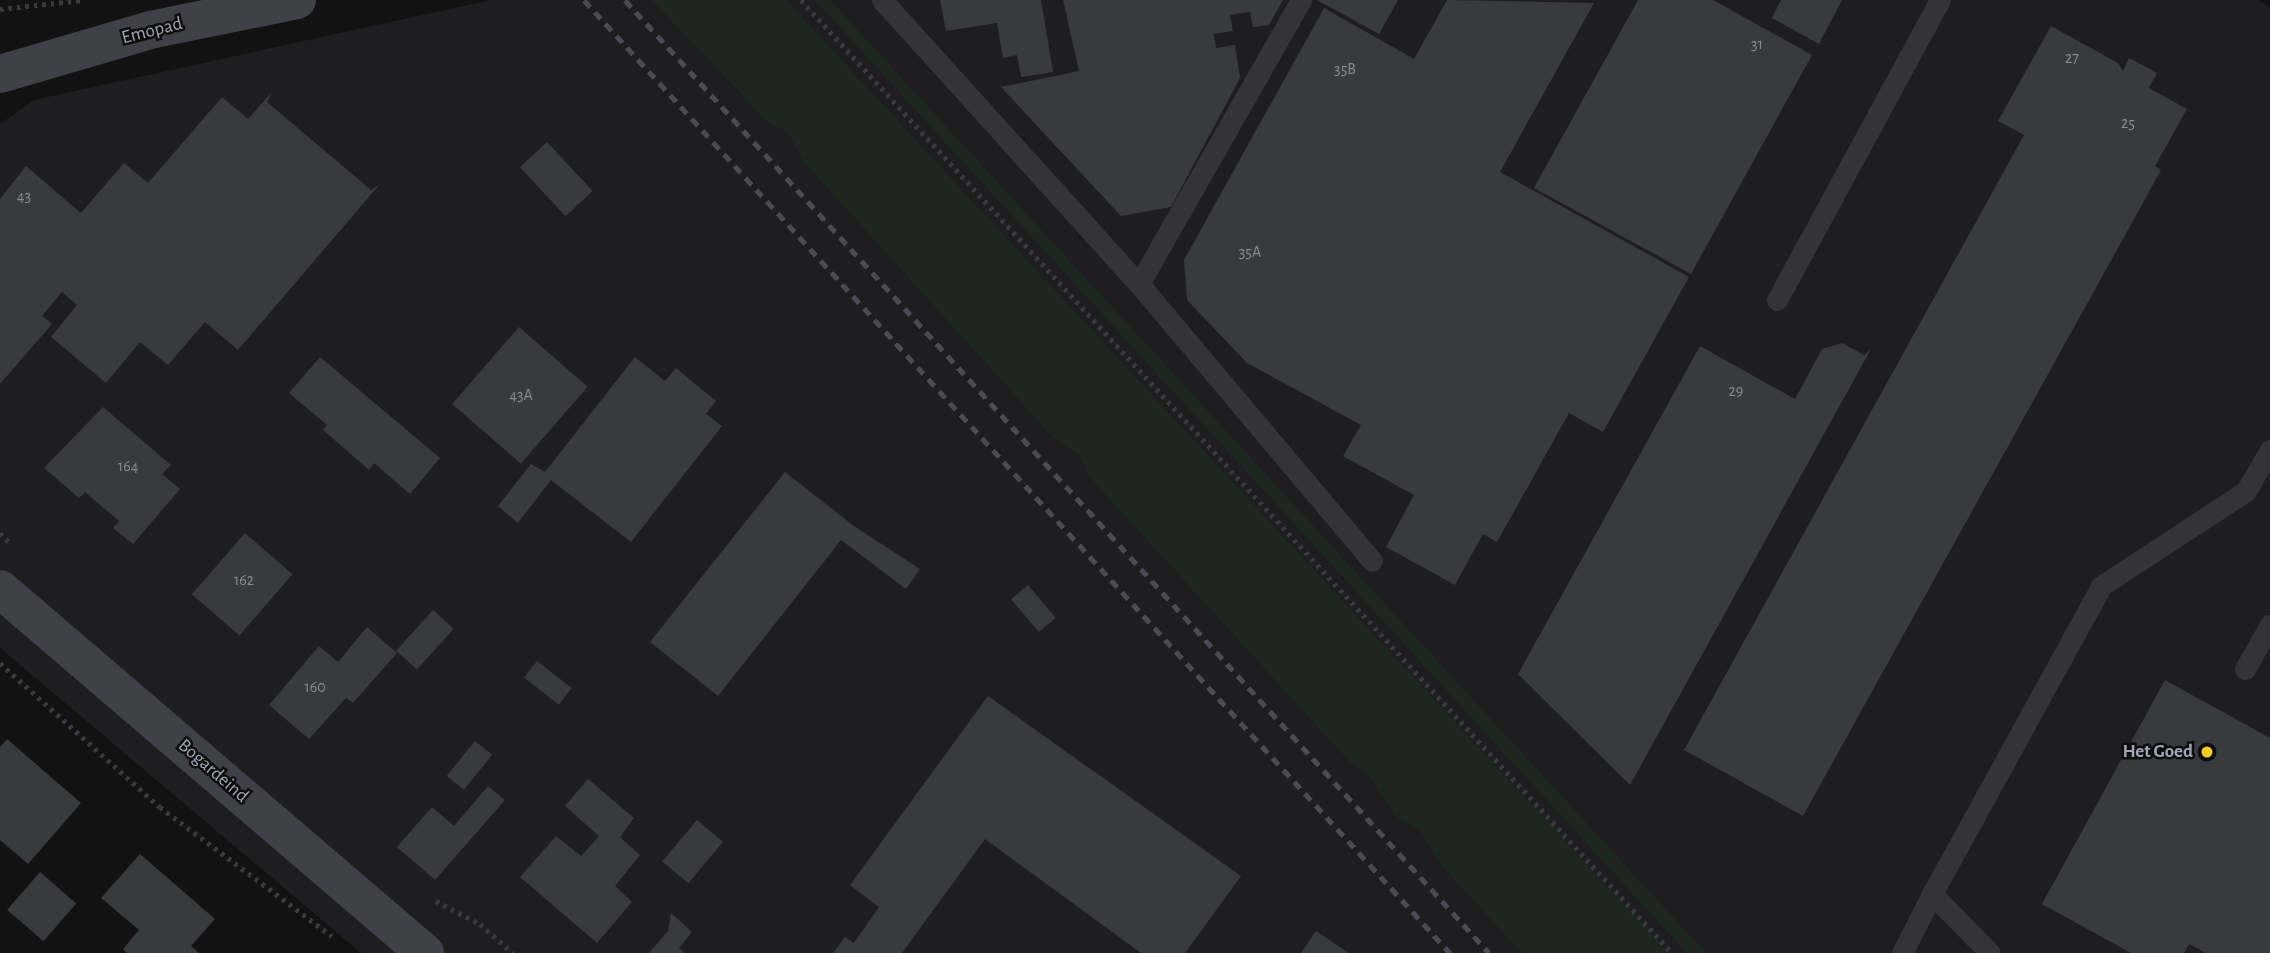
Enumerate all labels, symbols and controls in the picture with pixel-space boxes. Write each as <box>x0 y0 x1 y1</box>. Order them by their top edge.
street label: Emopad <box>119 12 185 50</box>
house number: 31 <box>1751 34 1763 54</box>
house number: 27 <box>2065 48 2079 68</box>
house number: 35B <box>1334 59 1356 79</box>
house number: 25 <box>2121 113 2135 133</box>
house number: 43 <box>17 186 31 206</box>
house number: 35A <box>1239 242 1261 262</box>
house number: 29 <box>1729 381 1743 401</box>
house number: 43A <box>509 385 533 405</box>
house number: 164 <box>118 456 138 476</box>
house number: 162 <box>234 570 254 590</box>
house number: 160 <box>304 677 326 697</box>
street label: Bogardeind <box>173 734 253 808</box>
place label: Het Goed <box>2122 741 2193 763</box>
marker: Het Goed <box>2199 744 2215 760</box>

